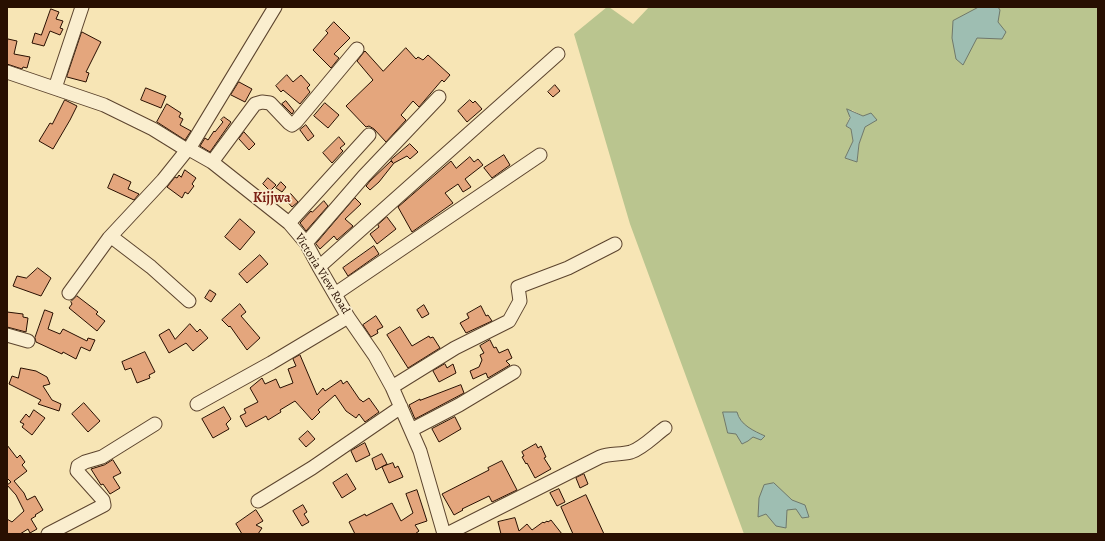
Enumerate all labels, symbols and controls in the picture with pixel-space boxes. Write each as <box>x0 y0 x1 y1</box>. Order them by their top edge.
district label: Kijjwa <box>253 191 291 207</box>
street label: Victoria View Road <box>291 231 353 317</box>

